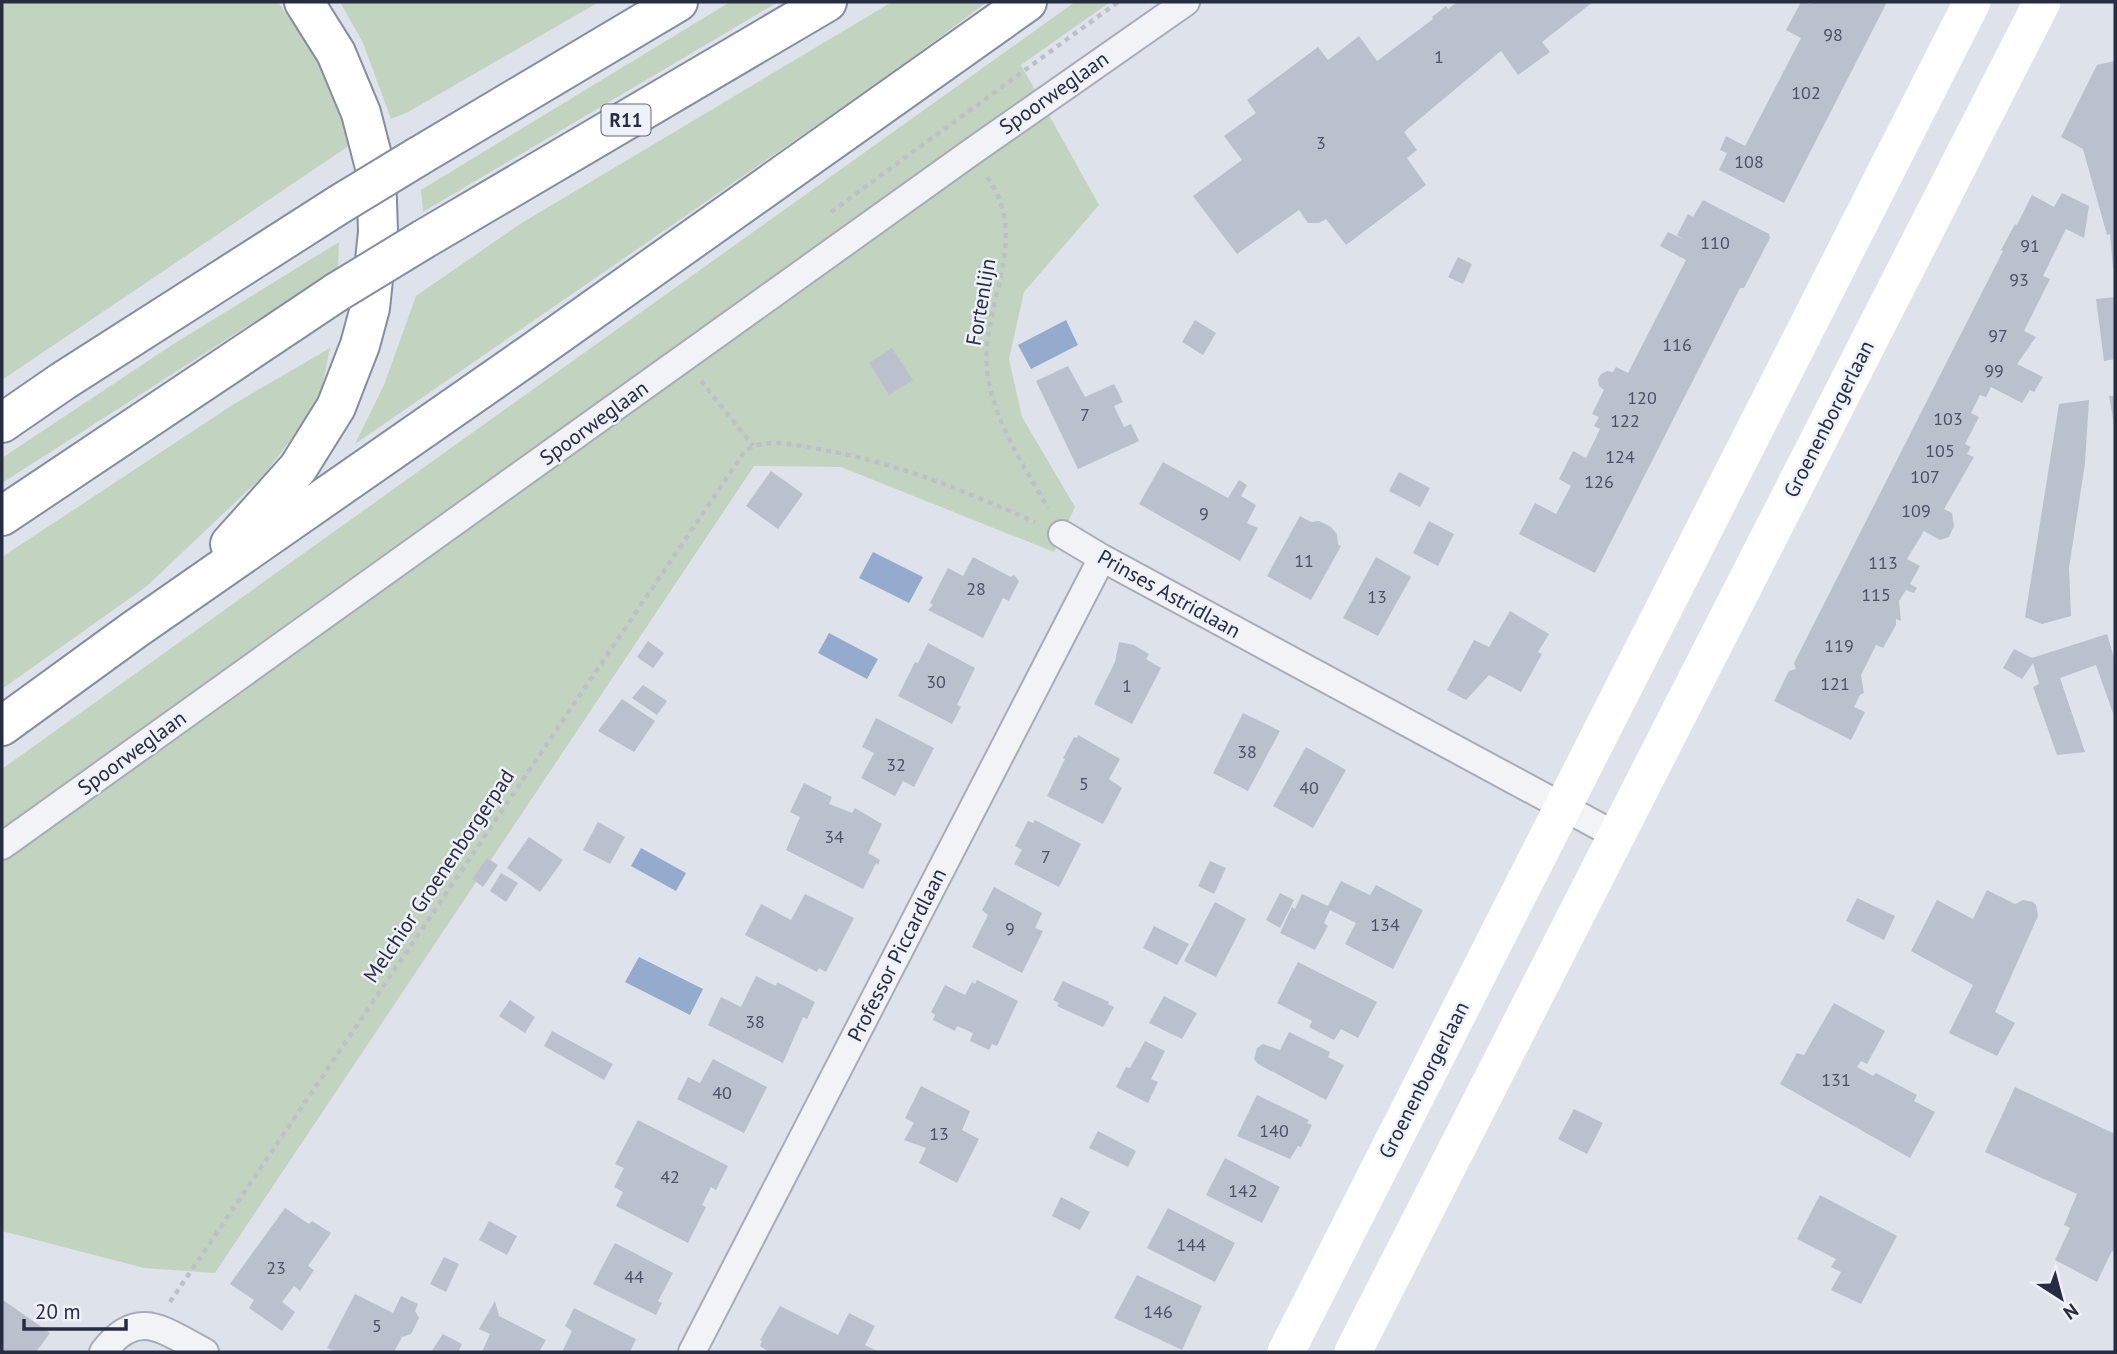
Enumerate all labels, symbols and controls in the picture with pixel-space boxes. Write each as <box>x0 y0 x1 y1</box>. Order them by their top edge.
house number: 98 <box>1823 23 1843 46</box>
street label: Spoorweglaan <box>994 45 1114 140</box>
house number: 1 <box>1434 45 1444 68</box>
house number: 102 <box>1791 81 1821 104</box>
road number: R11 <box>602 104 650 136</box>
house number: 3 <box>1316 131 1326 154</box>
house number: 108 <box>1734 150 1764 173</box>
house number: 110 <box>1700 231 1730 254</box>
house number: 91 <box>2020 234 2040 257</box>
street label: Fortenlijn <box>960 256 1001 347</box>
house number: 93 <box>2009 268 2029 291</box>
house number: 97 <box>1988 324 2008 347</box>
house number: 116 <box>1662 333 1692 356</box>
street label: Groenenborgerlaan <box>1777 336 1880 502</box>
house number: 99 <box>1984 359 2004 382</box>
street label: Spoorweglaan <box>534 374 653 471</box>
house number: 120 <box>1627 386 1657 409</box>
house number: 7 <box>1080 403 1090 426</box>
house number: 103 <box>1933 407 1963 430</box>
house number: 122 <box>1610 409 1640 432</box>
house number: 105 <box>1925 439 1955 462</box>
house number: 124 <box>1605 445 1635 468</box>
house number: 107 <box>1910 465 1940 488</box>
house number: 126 <box>1584 470 1614 493</box>
house number: 109 <box>1901 499 1931 522</box>
house number: 9 <box>1199 502 1209 525</box>
street label: Prinses Astridlaan <box>1093 543 1245 644</box>
house number: 11 <box>1294 549 1314 572</box>
house number: 113 <box>1868 551 1898 574</box>
house number: 28 <box>966 577 986 600</box>
house number: 115 <box>1861 583 1891 606</box>
house number: 13 <box>1367 585 1387 608</box>
house number: 119 <box>1824 634 1854 657</box>
house number: 30 <box>926 670 946 693</box>
house number: 121 <box>1820 672 1850 695</box>
house number: 1 <box>1122 674 1132 697</box>
street label: Spoorweglaan <box>72 704 191 801</box>
house number: 38 <box>1237 740 1257 763</box>
house number: 32 <box>886 753 906 776</box>
street label: Melchior Groenenborgerpad <box>357 764 520 988</box>
house number: 5 <box>1079 772 1089 795</box>
house number: 40 <box>1299 776 1319 799</box>
house number: 34 <box>824 825 844 848</box>
house number: 7 <box>1041 845 1051 868</box>
street label: Professor Piccardlaan <box>841 864 952 1046</box>
house number: 134 <box>1370 913 1400 936</box>
house number: 9 <box>1005 917 1015 940</box>
street label: Groenenborgerlaan <box>1372 997 1475 1163</box>
house number: 38 <box>745 1010 765 1033</box>
house number: 131 <box>1821 1068 1851 1091</box>
house number: 40 <box>712 1081 732 1104</box>
house number: 140 <box>1259 1119 1289 1142</box>
house number: 13 <box>929 1122 949 1145</box>
house number: 42 <box>660 1165 680 1188</box>
house number: 142 <box>1228 1179 1258 1202</box>
house number: 144 <box>1176 1233 1206 1256</box>
house number: 23 <box>266 1256 286 1279</box>
north arrow <box>2026 1263 2096 1333</box>
house number: 44 <box>624 1265 644 1288</box>
scale bar <box>24 1288 126 1332</box>
text: 20 m <box>35 1298 81 1325</box>
text: N <box>2059 1298 2083 1325</box>
house number: 146 <box>1143 1300 1173 1323</box>
house number: 5 <box>372 1314 382 1337</box>

